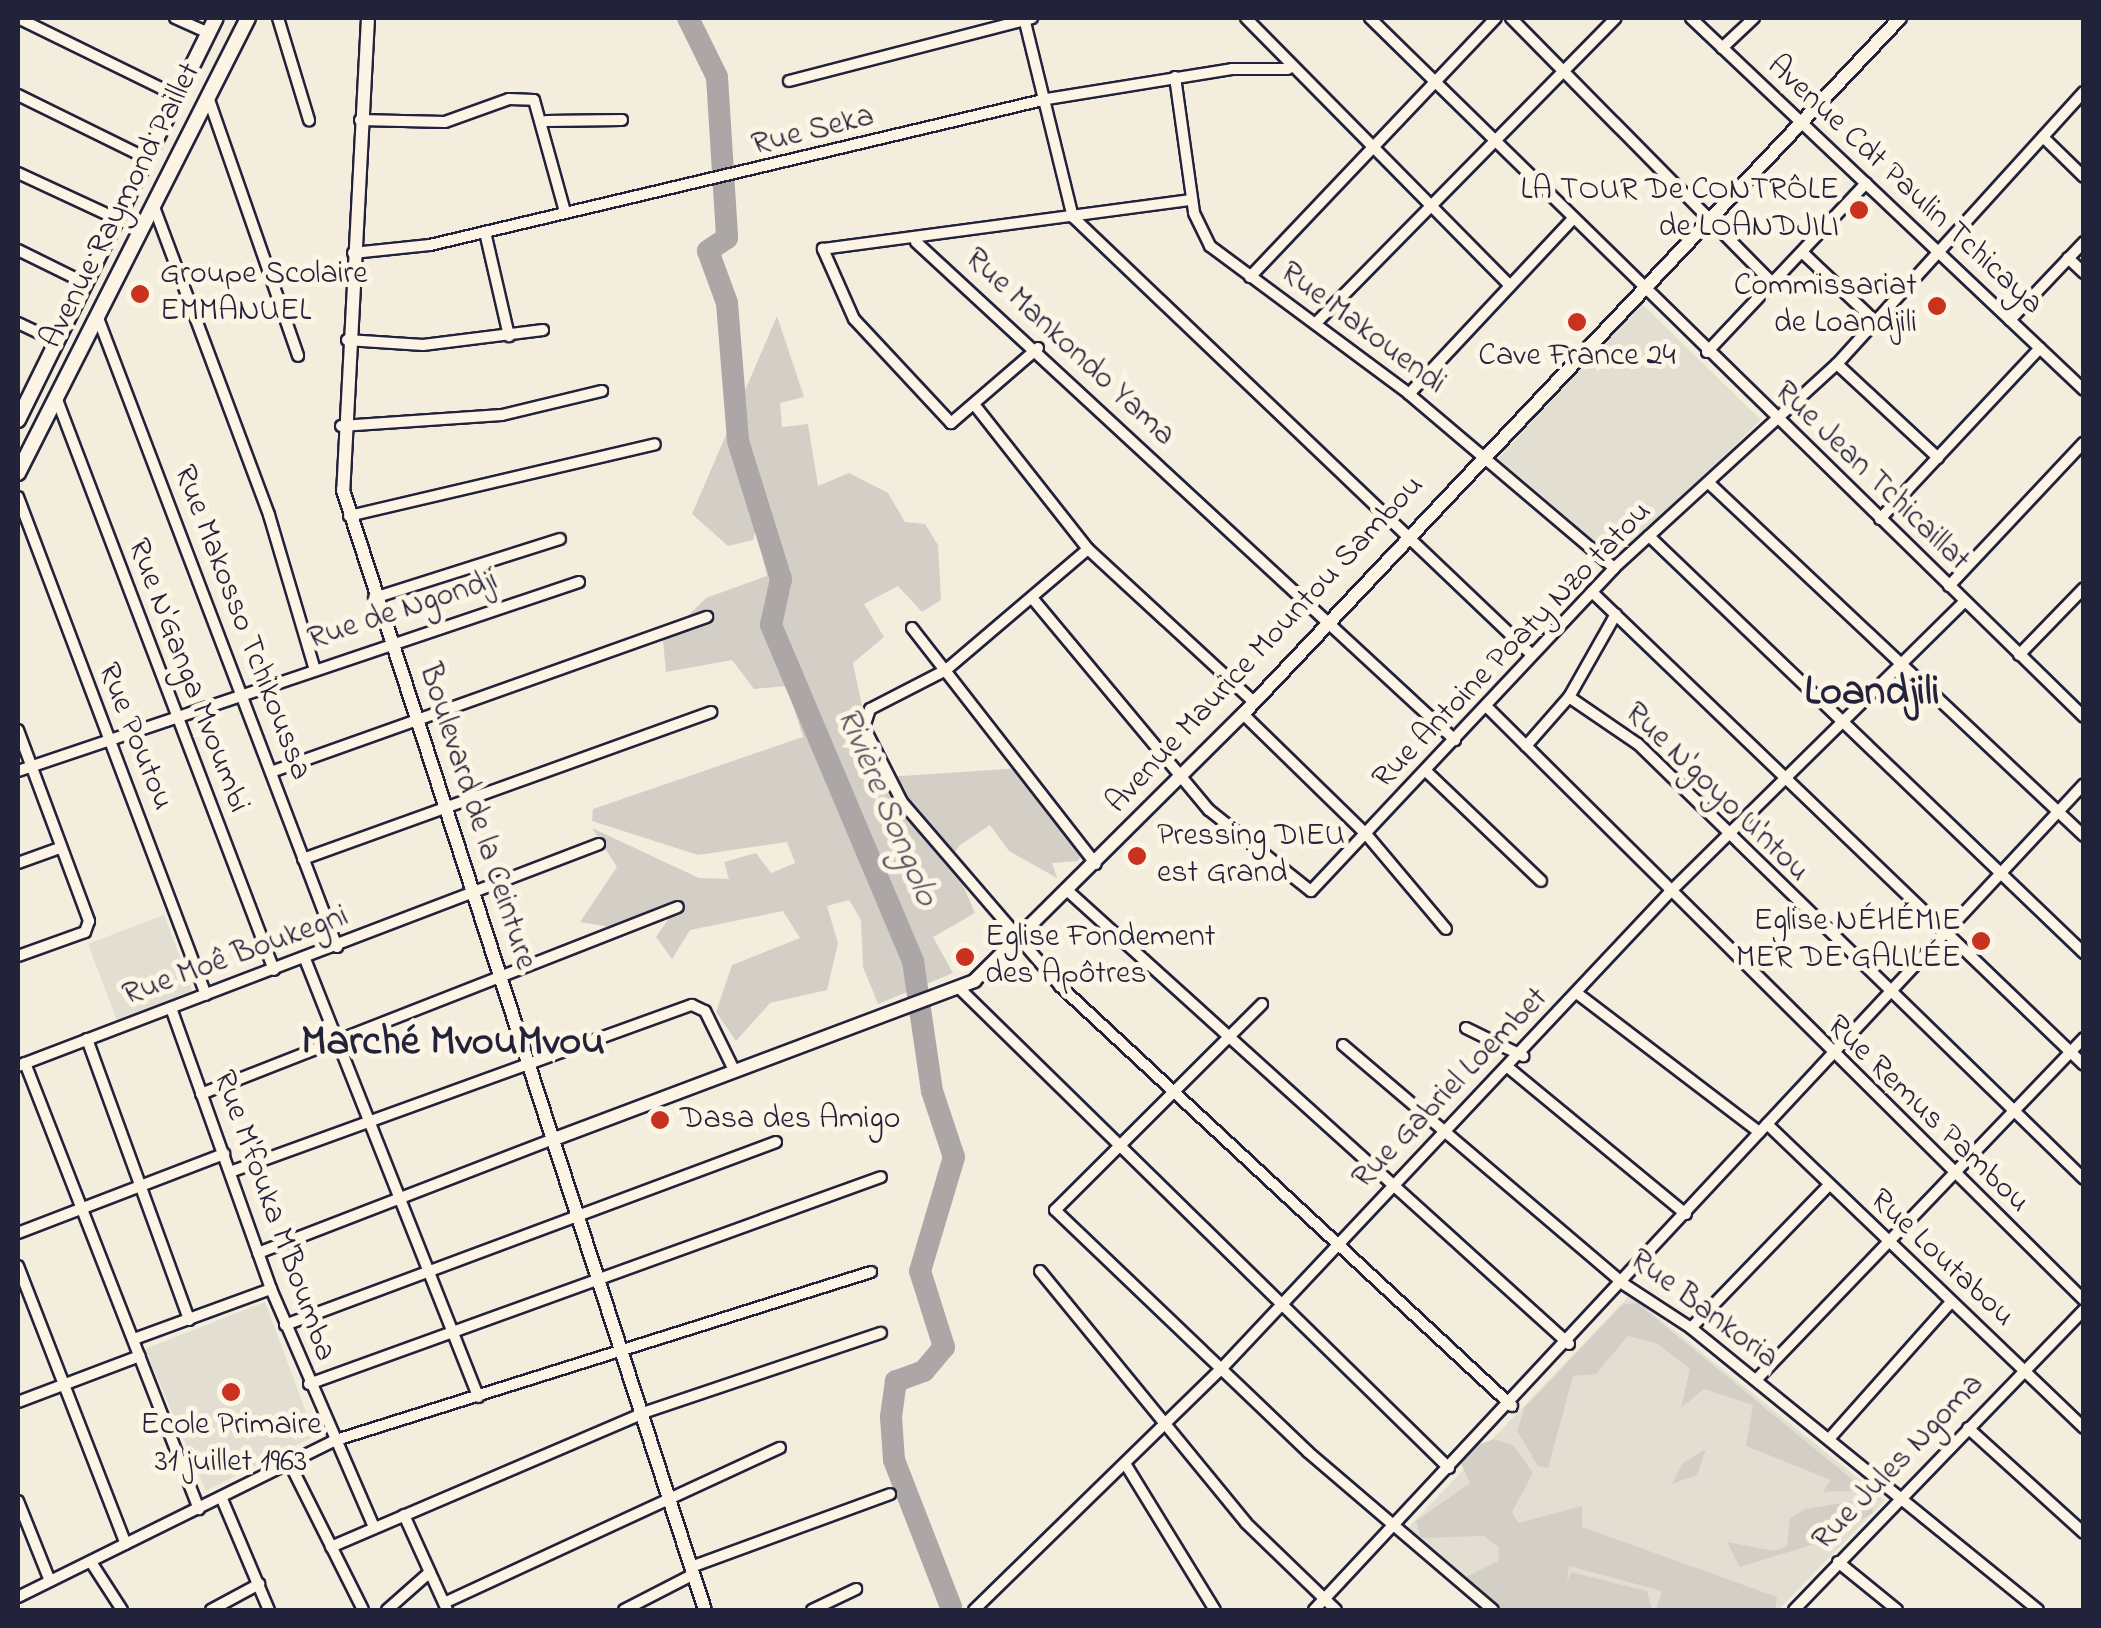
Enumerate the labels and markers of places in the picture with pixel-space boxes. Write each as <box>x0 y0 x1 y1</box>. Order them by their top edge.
place label: LA TOUR De CONTRÔLE de LOANDJILI <box>1521 173 1839 248</box>
marker: LA TOUR De CONTRÔLE de LOANDJILI <box>1848 199 1870 221</box>
place label: Groupe Scolaire EMMANUEL <box>160 257 368 332</box>
place label: Commissariat de Loandjili <box>1734 269 1917 344</box>
marker: Groupe Scolaire EMMANUEL <box>129 283 151 305</box>
marker: Commissariat de Loandjili <box>1926 295 1948 317</box>
marker: Cave France 24 <box>1566 311 1588 333</box>
place label: Cave France 24 <box>1478 338 1676 376</box>
place label: Pressing DIEU est Grand <box>1157 819 1345 894</box>
marker: Pressing DIEU est Grand <box>1126 845 1148 867</box>
place label: Eglise NÉHÉMIE MER DE GALILÉE <box>1736 904 1961 979</box>
place label: Eglise Fondement des Apôtres <box>985 920 1216 995</box>
marker: Eglise NÉHÉMIE MER DE GALILÉE <box>1970 930 1992 952</box>
marker: Eglise Fondement des Apôtres <box>954 946 976 968</box>
place label: Dasa des Amigo <box>680 1101 900 1139</box>
marker: Dasa des Amigo <box>649 1109 671 1131</box>
marker: Ecole Primaire 31 juillet 1963 <box>220 1381 242 1403</box>
place label: Ecole Primaire 31 juillet 1963 <box>140 1408 322 1483</box>

